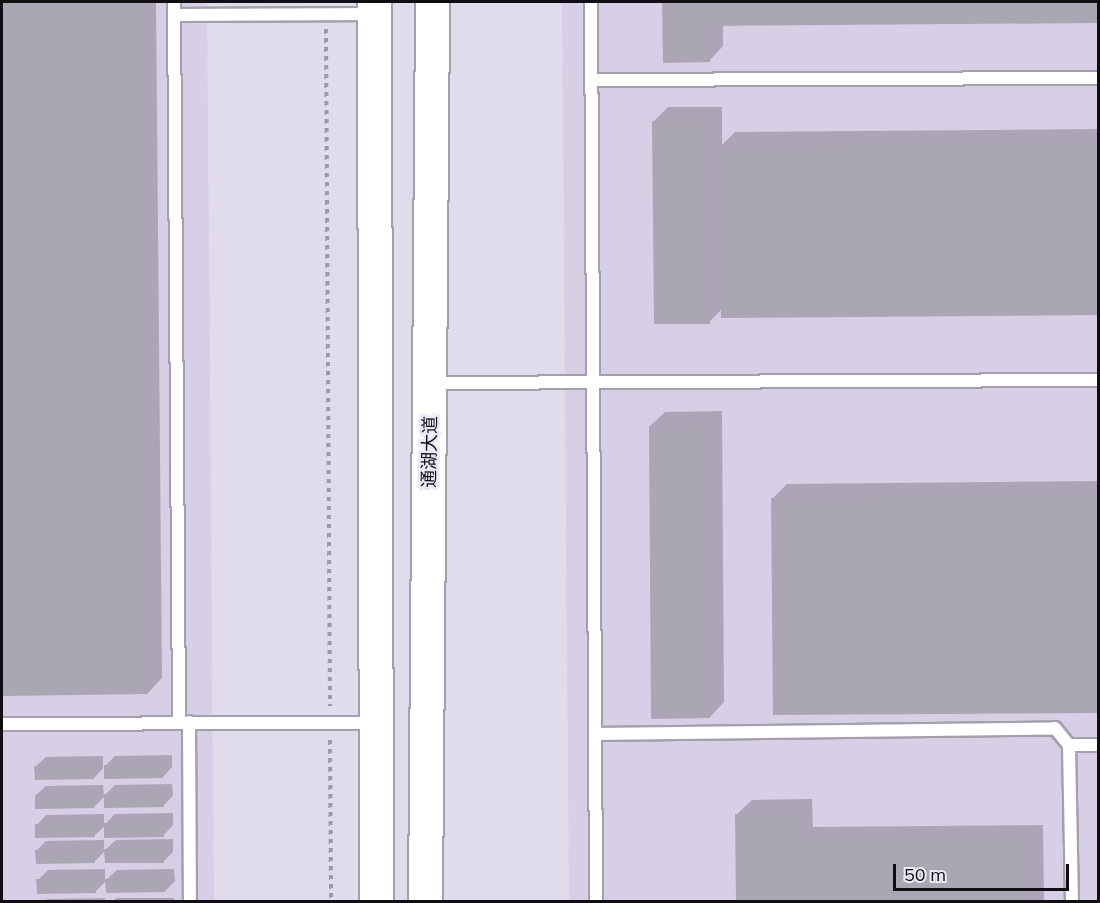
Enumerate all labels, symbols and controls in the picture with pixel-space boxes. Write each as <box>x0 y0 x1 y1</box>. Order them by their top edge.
street label: 通湖大道 <box>419 416 441 488</box>
scale bar <box>896 852 1072 890</box>
text: 50 m <box>904 863 946 886</box>

